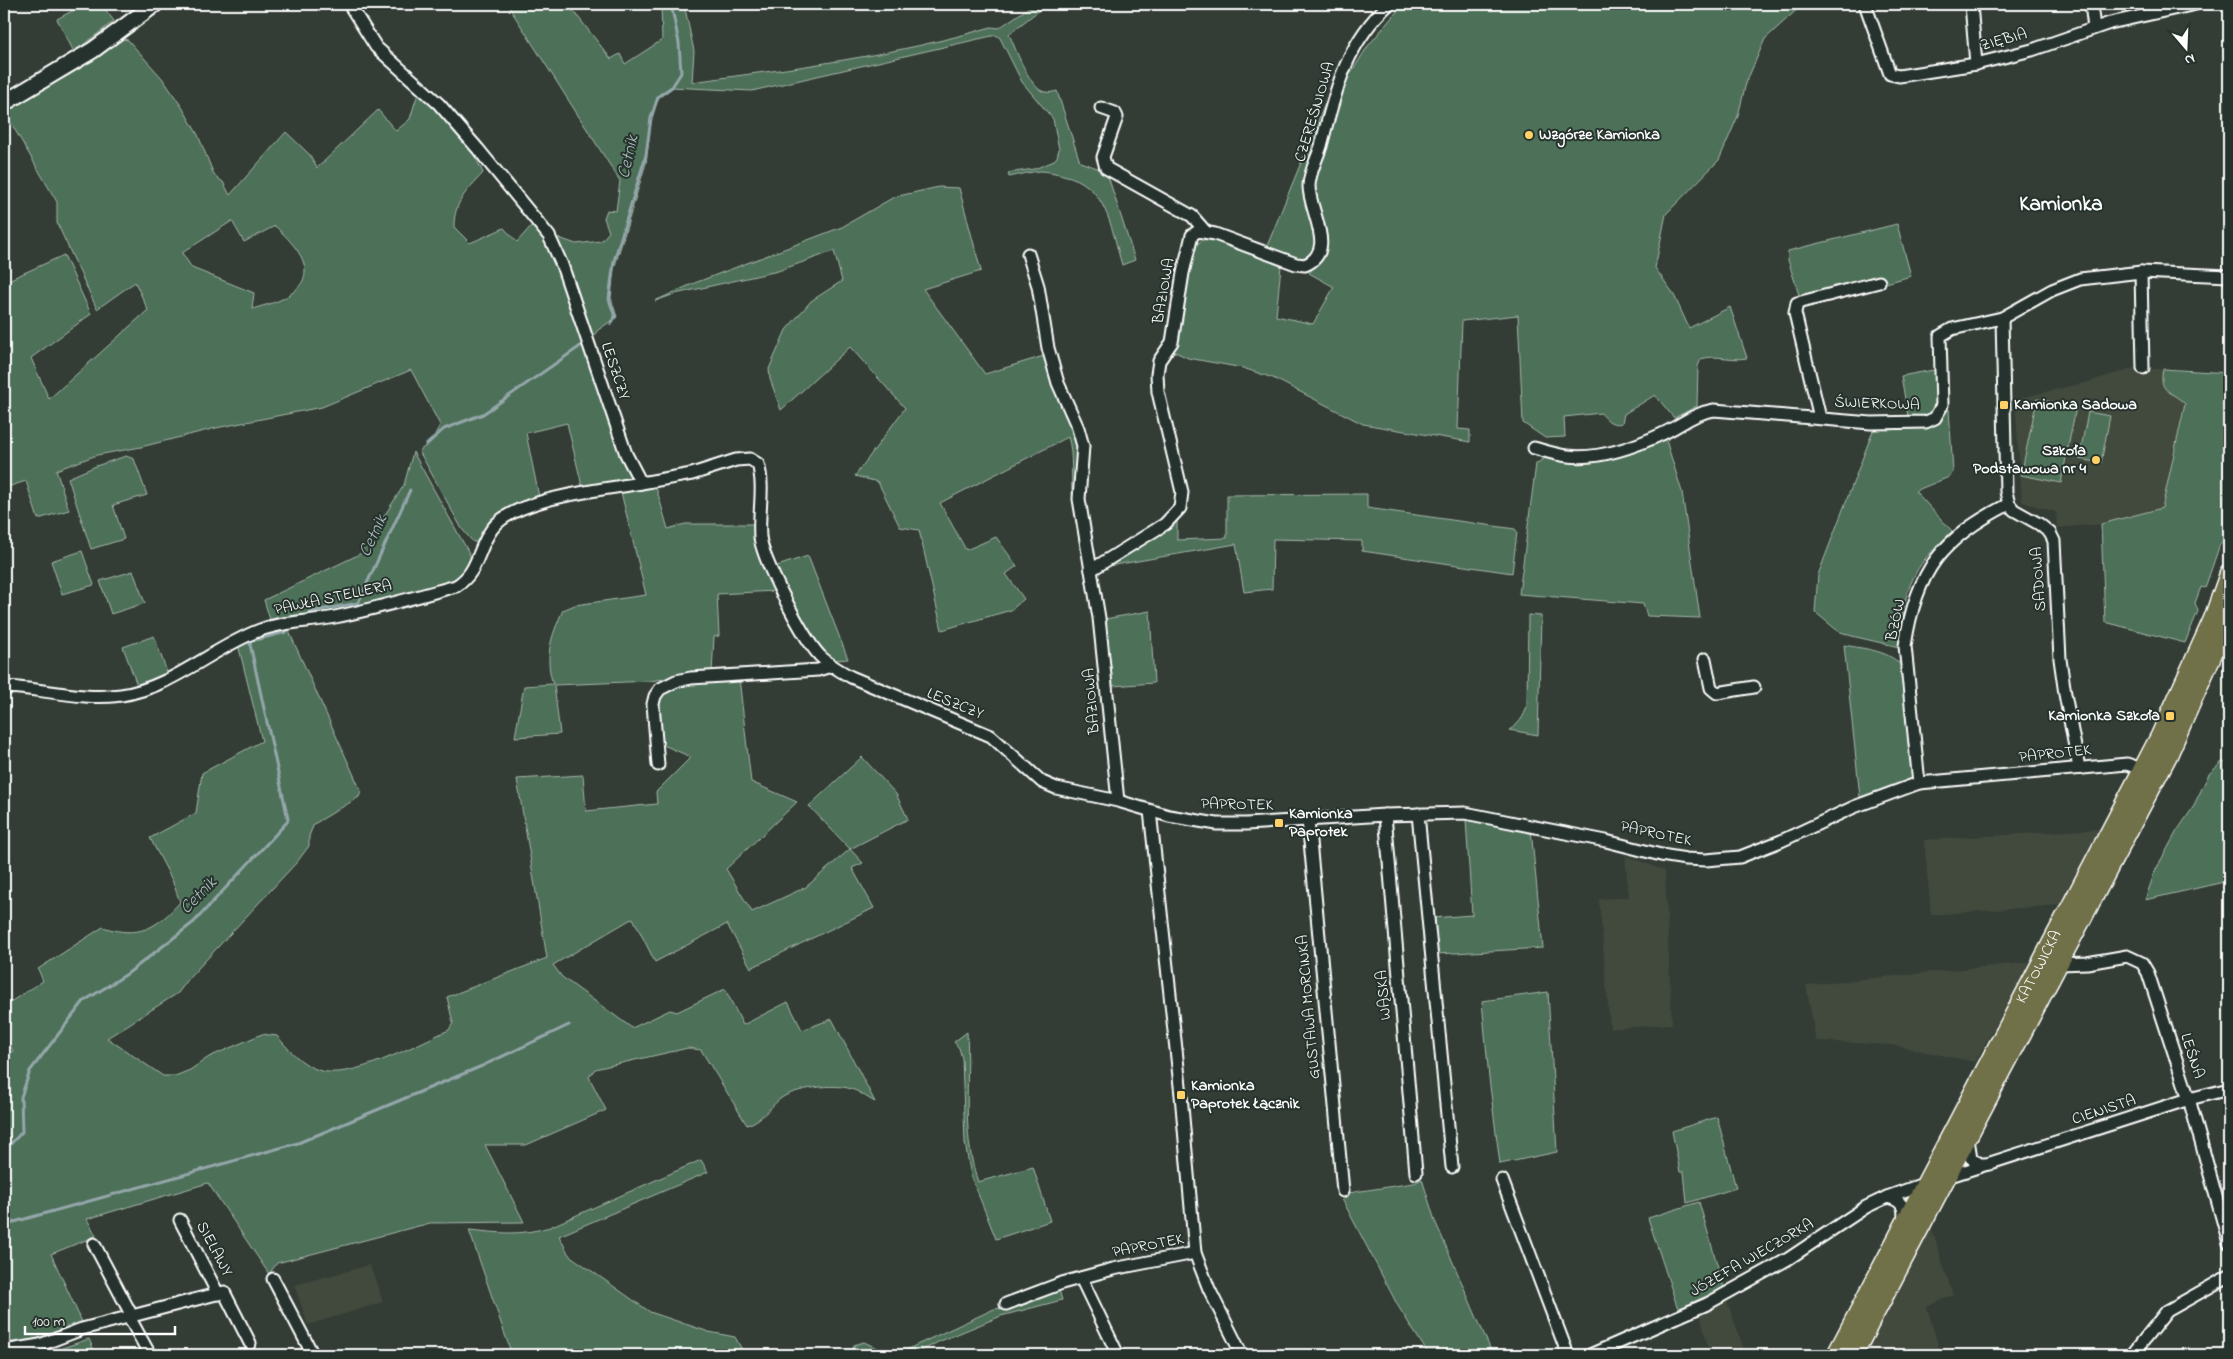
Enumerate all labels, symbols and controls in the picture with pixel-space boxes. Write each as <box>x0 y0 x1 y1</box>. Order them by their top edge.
street label: ZIĘBIA <box>1978 22 2030 58</box>
north arrow <box>2160 22 2210 72</box>
text: N <box>2182 47 2198 70</box>
street label: CZEREŚNIOWA <box>1288 59 1342 165</box>
place label: Wzgórze Kamionka <box>1539 123 1660 148</box>
marker: Wzgórze Kamionka <box>1523 129 1535 141</box>
water label: Cetnik <box>611 132 647 181</box>
district label: Kamionka <box>2019 190 2103 220</box>
street label: BAZIOWA <box>1146 256 1182 327</box>
street label: LESZCZY <box>594 339 636 404</box>
street label: ŚWIERKOWA <box>1834 391 1920 417</box>
place label: Kamionka Sadowa <box>2014 393 2137 417</box>
marker: Kamionka Sadowa <box>1998 399 2010 411</box>
place label: Szkoła Podstawowa nr 4 <box>1973 439 2086 481</box>
marker: Szkoła Podstawowa nr 4 <box>2090 454 2102 466</box>
water label: Cetnik <box>353 510 396 561</box>
street label: SADOWA <box>2025 546 2053 612</box>
street label: PAWŁA STELLERA <box>272 574 394 622</box>
street label: BZÓW <box>1880 597 1912 644</box>
street label: BAZIOWA <box>1077 667 1107 736</box>
street label: LESZCZY <box>923 682 988 727</box>
place label: Kamionka Szkoła <box>2048 704 2160 728</box>
marker: Kamionka Szkoła <box>2164 710 2176 722</box>
street label: PAPROTEK <box>2018 738 2093 770</box>
street label: PAPROTEK <box>1200 792 1274 818</box>
place label: Kamionka Paprotek <box>1289 802 1353 844</box>
street label: PAPROTEK <box>1618 815 1694 853</box>
marker: Kamionka Paprotek <box>1273 817 1285 829</box>
water label: Cetnik <box>174 870 224 921</box>
street label: KATOWICKA <box>2010 926 2068 1008</box>
street label: GUSTAWA MORCINKA <box>1291 934 1327 1080</box>
street label: WĄSKA <box>1370 969 1398 1021</box>
street label: LEŚNA <box>2173 1030 2211 1082</box>
place label: Kamionka Paprotek Łącznik <box>1191 1074 1301 1116</box>
street label: CIENISTA <box>2069 1088 2139 1132</box>
marker: Kamionka Paprotek Łącznik <box>1175 1089 1187 1101</box>
street label: JÓZEFA WIECZORKA <box>1686 1213 1819 1303</box>
street label: SIELAWY <box>189 1217 239 1281</box>
street label: PAPROTEK <box>1110 1227 1186 1265</box>
scale bar <box>25 1304 175 1336</box>
text: 100 m <box>32 1311 65 1333</box>

